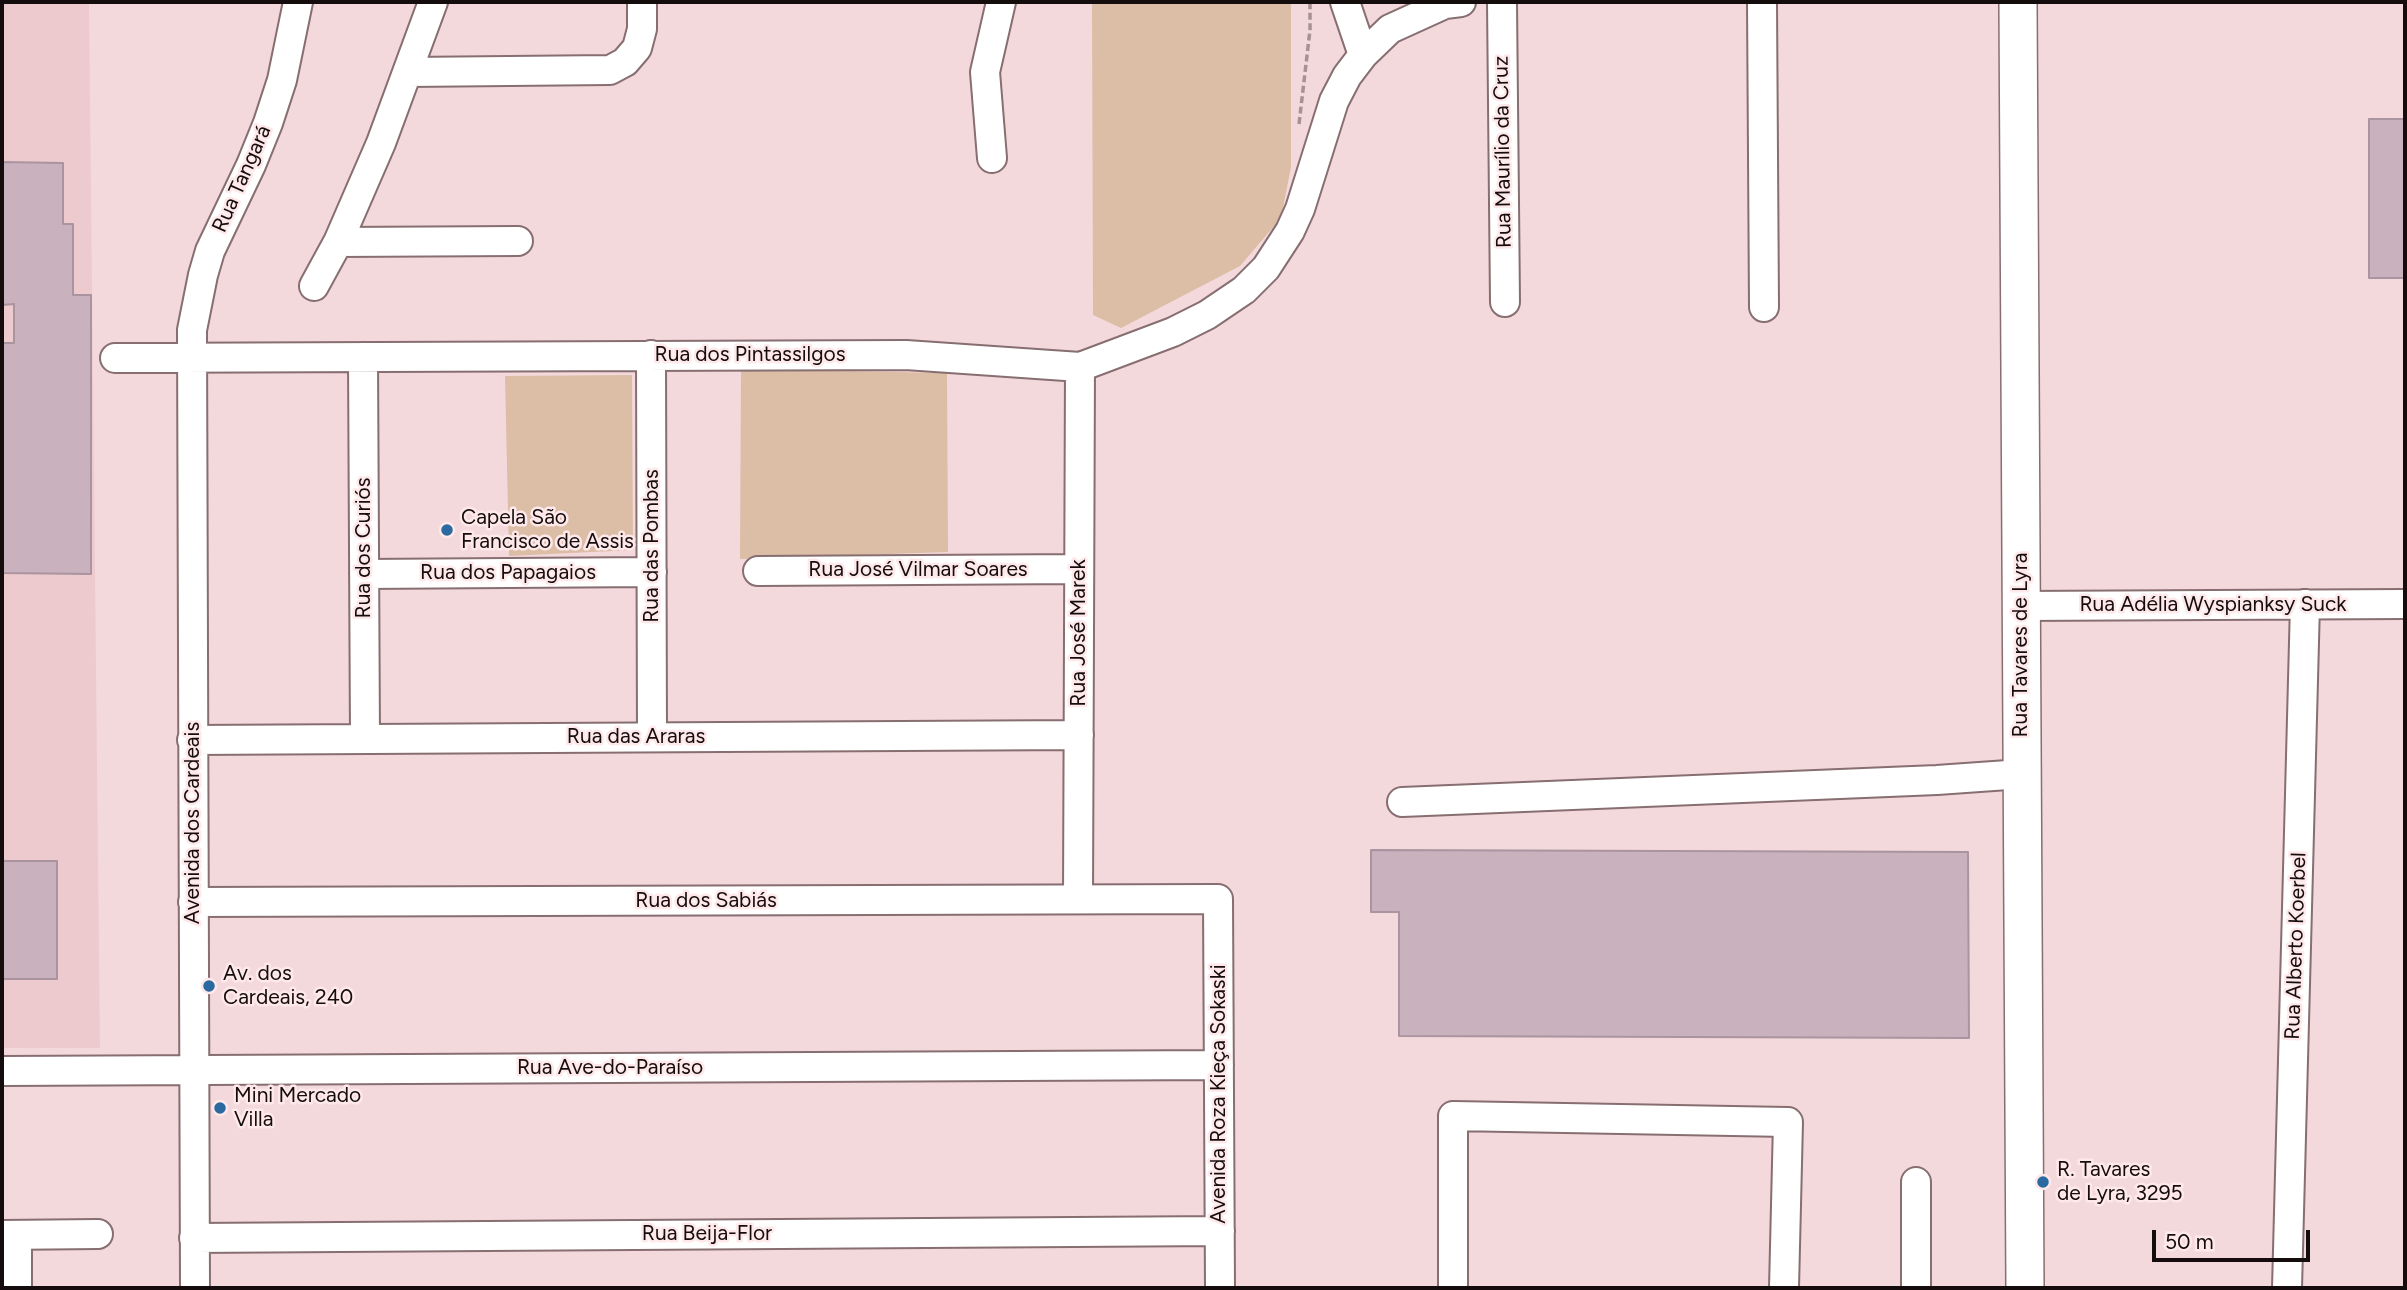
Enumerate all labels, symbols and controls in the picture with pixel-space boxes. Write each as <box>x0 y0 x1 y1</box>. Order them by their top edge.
street label: Rua Maurílio da Cruz <box>1489 56 1517 248</box>
street label: Rua Tangará <box>207 122 277 236</box>
street label: Rua dos Pintassilgos <box>655 342 845 368</box>
street label: Rua das Pombas <box>639 469 665 623</box>
street label: Rua dos Curiós <box>351 477 377 619</box>
place label: Capela São Francisco de Assis <box>461 505 634 555</box>
marker: Capela São Francisco de Assis <box>439 522 455 538</box>
street label: Rua Tavares de Lyra <box>2008 552 2034 738</box>
street label: Rua José Vilmar Soares <box>808 557 1028 583</box>
street label: Rua José Marek <box>1066 559 1092 707</box>
street label: Rua dos Papagaios <box>420 560 596 586</box>
street label: Rua Adélia Wyspianksy Suck <box>2079 592 2347 618</box>
street label: Avenida dos Cardeais <box>180 722 206 924</box>
street label: Rua das Araras <box>567 724 705 750</box>
street label: Rua Alberto Koerbel <box>2280 852 2312 1040</box>
street label: Rua dos Sabiás <box>635 888 777 914</box>
place label: Av. dos Cardeais, 240 <box>223 961 353 1011</box>
street label: Avenida Roza Kieça Sokaski <box>1206 964 1232 1224</box>
marker: Av. dos Cardeais, 240 <box>201 978 217 994</box>
street label: Rua Ave-do-Paraíso <box>517 1055 703 1081</box>
place label: Mini Mercado Villa <box>234 1083 361 1133</box>
marker: Mini Mercado Villa <box>212 1100 228 1116</box>
place label: R. Tavares de Lyra, 3295 <box>2057 1157 2183 1207</box>
marker: R. Tavares de Lyra, 3295 <box>2035 1174 2051 1190</box>
scale bar <box>2155 1216 2312 1260</box>
street label: Rua Beija-Flor <box>642 1221 772 1247</box>
text: 50 m <box>2165 1229 2214 1254</box>

